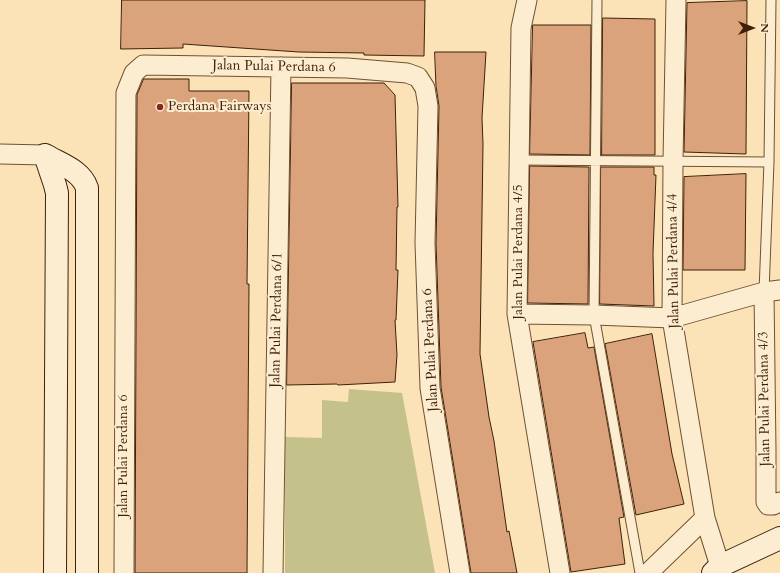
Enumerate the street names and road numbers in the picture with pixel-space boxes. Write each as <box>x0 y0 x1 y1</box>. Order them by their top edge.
street label: Jalan Pulai Perdana 6 <box>212 58 336 76</box>
street label: Jalan Pulai Perdana 4/5 <box>511 184 527 320</box>
street label: Jalan Pulai Perdana 4/4 <box>664 193 684 329</box>
street label: Jalan Pulai Perdana 6/1 <box>267 252 287 388</box>
street label: Jalan Pulai Perdana 6 <box>419 288 443 412</box>
street label: Jalan Pulai Perdana 4/3 <box>755 331 775 467</box>
street label: Jalan Pulai Perdana 6 <box>116 394 132 518</box>

